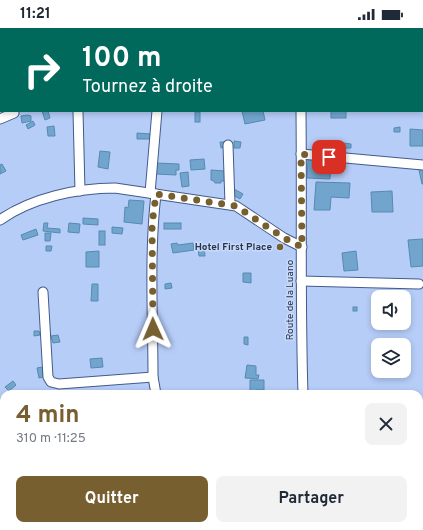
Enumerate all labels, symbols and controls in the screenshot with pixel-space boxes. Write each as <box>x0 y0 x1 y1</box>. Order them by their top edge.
text: 11:21 <box>20 5 51 24</box>
text: 100 m <box>82 41 162 77</box>
icon: right <box>16 44 68 96</box>
text: Tournez à droite <box>82 76 213 99</box>
pin <box>312 140 346 174</box>
icon: arrive <box>318 146 340 168</box>
place label: Hotel First Place <box>195 241 272 254</box>
marker: Hotel First Place <box>275 242 285 252</box>
street label: Route de la Luano <box>284 259 297 340</box>
map controls <box>371 290 411 378</box>
button: sound <box>371 290 411 330</box>
position arrow <box>132 308 174 350</box>
button: layers <box>371 338 411 378</box>
text: 4 min <box>16 401 79 431</box>
button: close <box>365 403 407 445</box>
text: 310 m · 11:25 <box>16 431 86 447</box>
button: Quitter <box>16 476 208 522</box>
button: Partager <box>216 476 407 522</box>

